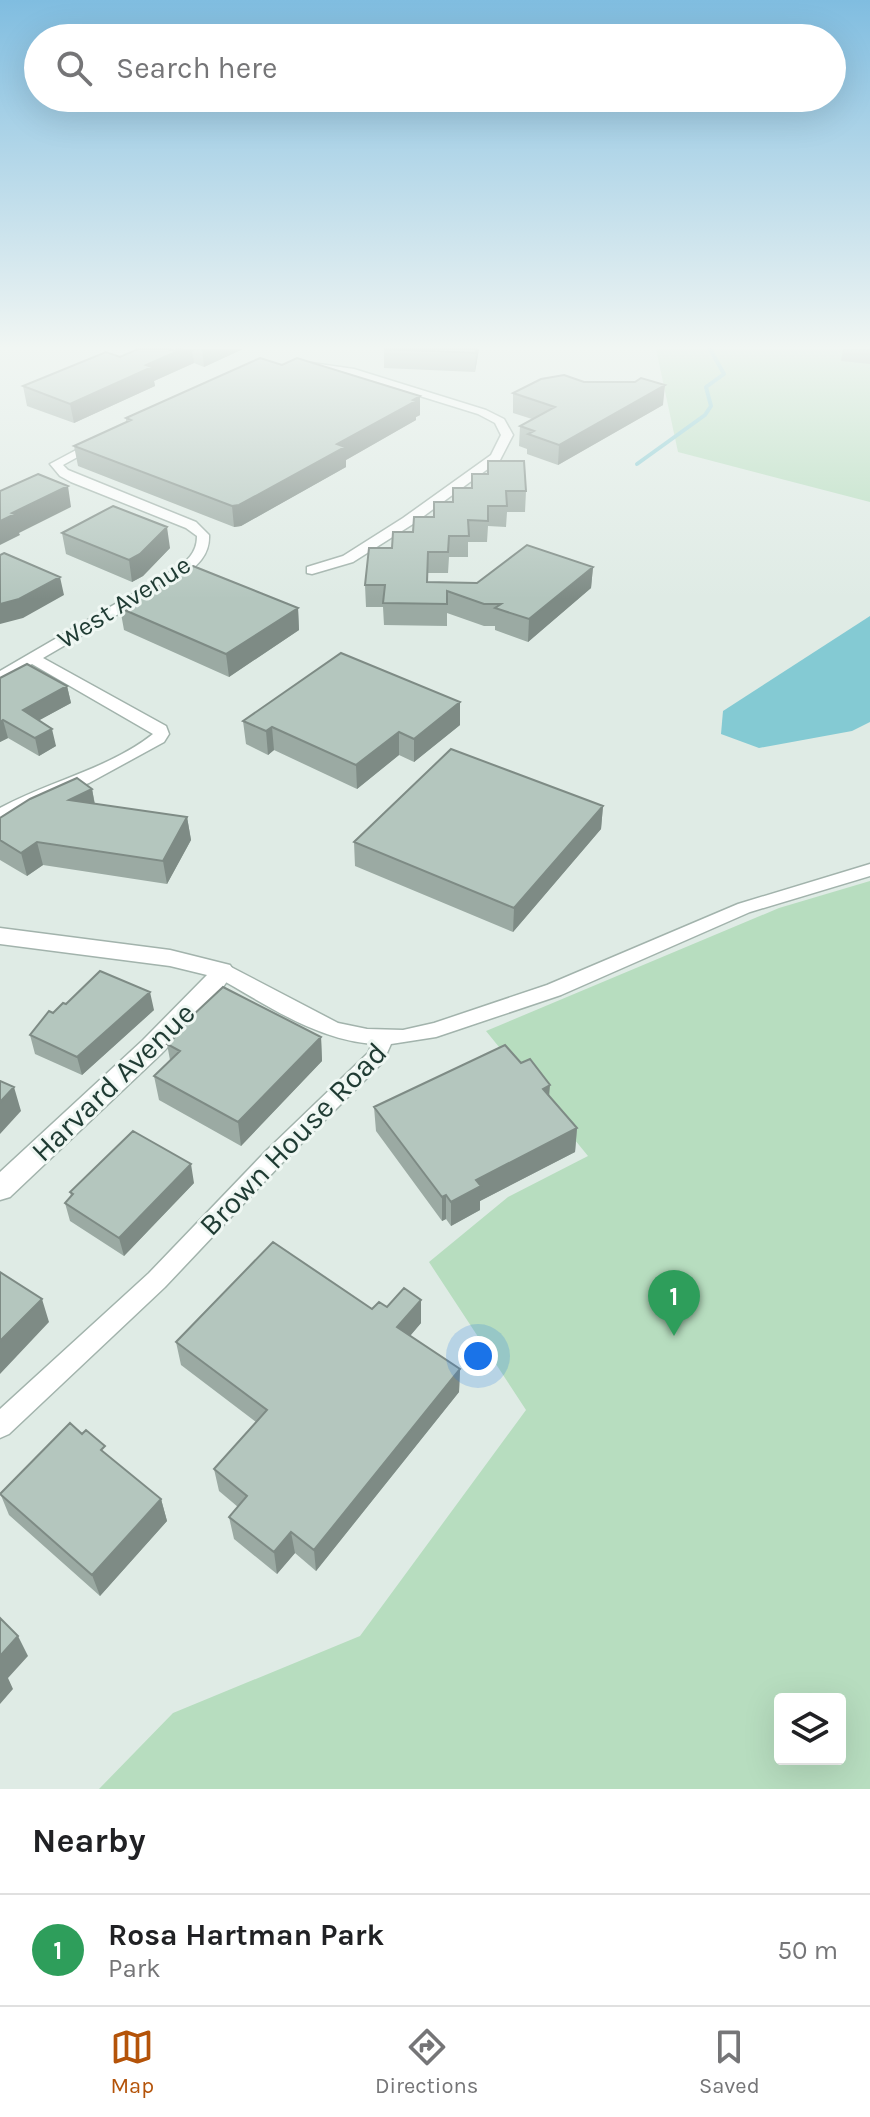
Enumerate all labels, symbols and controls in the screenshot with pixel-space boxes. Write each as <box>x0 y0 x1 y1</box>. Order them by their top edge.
search box <box>24 24 846 112</box>
icon: search <box>52 46 96 90</box>
text: Search here <box>116 50 277 86</box>
street label: West Avenue <box>52 549 196 655</box>
street label: Harvard Avenue <box>24 995 202 1169</box>
street label: Brown House Road <box>192 1035 394 1243</box>
pin: 1 <box>648 1270 700 1336</box>
your location <box>458 1336 498 1376</box>
map controls <box>774 1693 846 1765</box>
button: layers <box>774 1693 846 1765</box>
text: Nearby <box>32 1821 146 1861</box>
text: Rosa Hartman Park <box>108 1917 384 1953</box>
text: 1 <box>53 1935 63 1966</box>
text: 50 m <box>777 1935 838 1966</box>
text: Park <box>108 1953 161 1984</box>
tab: Map <box>110 2025 154 2099</box>
tab: Directions <box>375 2025 478 2099</box>
tab: Saved <box>699 2025 760 2099</box>

